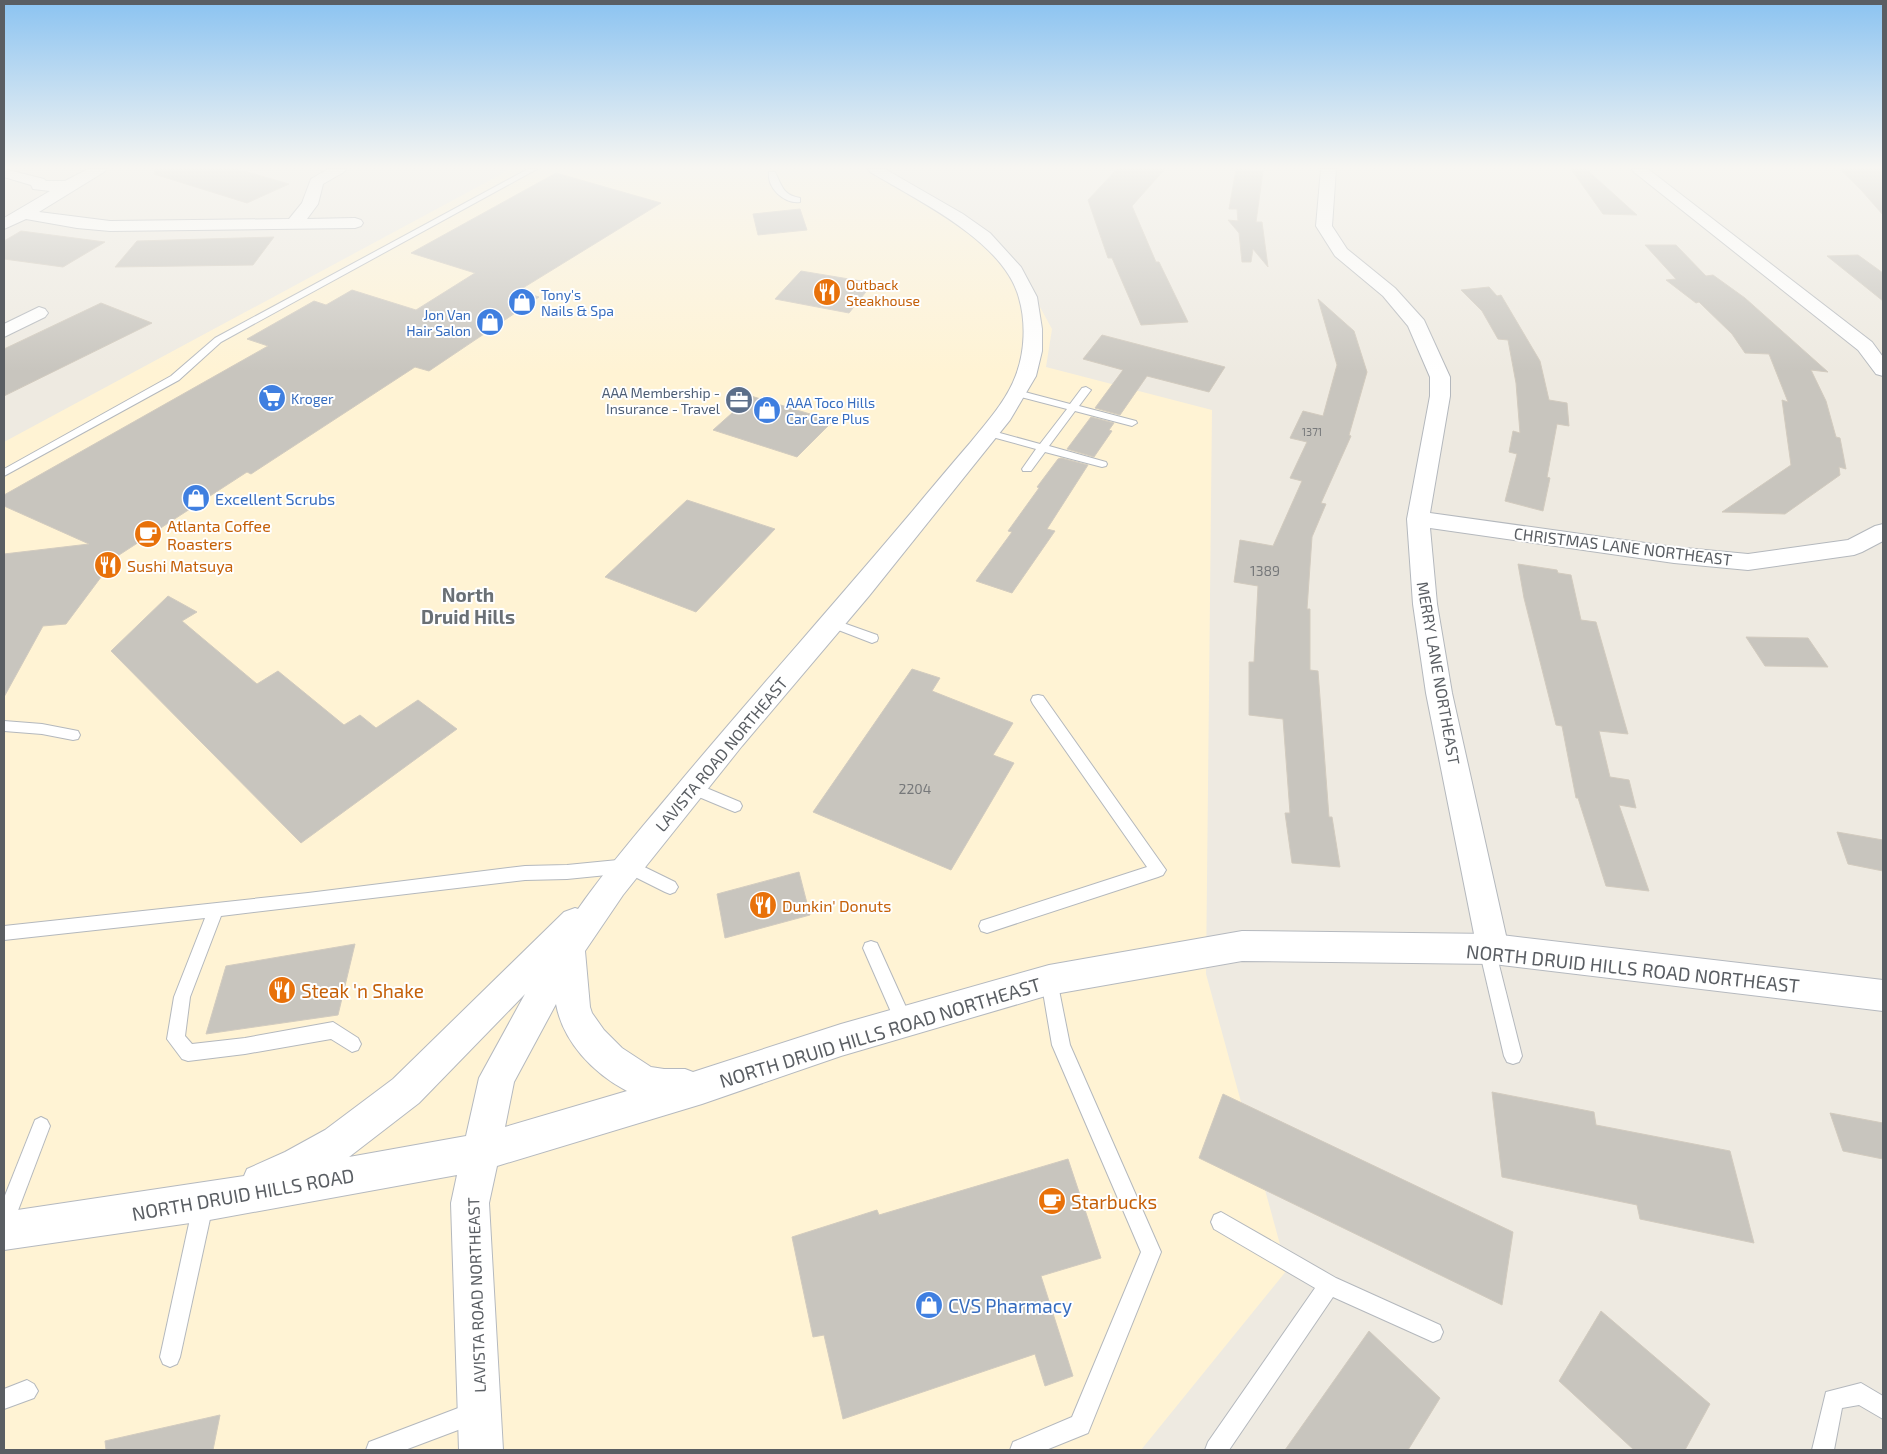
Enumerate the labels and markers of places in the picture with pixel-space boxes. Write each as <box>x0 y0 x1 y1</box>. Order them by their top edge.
place label: Outback Steakhouse <box>846 276 920 309</box>
restaurant icon: Outback Steakhouse <box>812 277 842 307</box>
place label: Tony's Nails & Spa <box>541 286 614 319</box>
shop icon: Tony's Nails & Spa <box>507 287 537 317</box>
place label: Jon Van Hair Salon <box>406 306 471 339</box>
shop icon: Jon Van Hair Salon <box>475 307 505 337</box>
supermarket icon: Kroger <box>257 383 287 413</box>
place label: AAA Membership - Insurance - Travel <box>602 384 721 417</box>
office icon: AAA Membership - Insurance - Travel <box>724 385 754 415</box>
place label: Kroger <box>291 390 334 407</box>
place label: AAA Toco Hills Car Care Plus <box>786 394 875 427</box>
shop icon: AAA Toco Hills Car Care Plus <box>752 395 782 425</box>
shop icon: Excellent Scrubs <box>181 483 211 513</box>
place label: Excellent Scrubs <box>215 489 335 508</box>
place label: Atlanta Coffee Roasters <box>167 516 271 553</box>
cafe icon: Atlanta Coffee Roasters <box>133 519 163 549</box>
restaurant icon: Sushi Matsuya <box>93 550 123 580</box>
place label: Sushi Matsuya <box>127 556 233 575</box>
restaurant icon: Dunkin' Donuts <box>748 890 778 920</box>
place label: Dunkin' Donuts <box>782 896 891 915</box>
restaurant icon: Steak 'n Shake <box>267 975 297 1005</box>
place label: Steak 'n Shake <box>301 979 424 1002</box>
cafe icon: Starbucks <box>1037 1186 1067 1216</box>
place label: Starbucks <box>1071 1190 1157 1213</box>
shop icon: CVS Pharmacy <box>914 1290 944 1320</box>
place label: CVS Pharmacy <box>948 1294 1072 1317</box>

